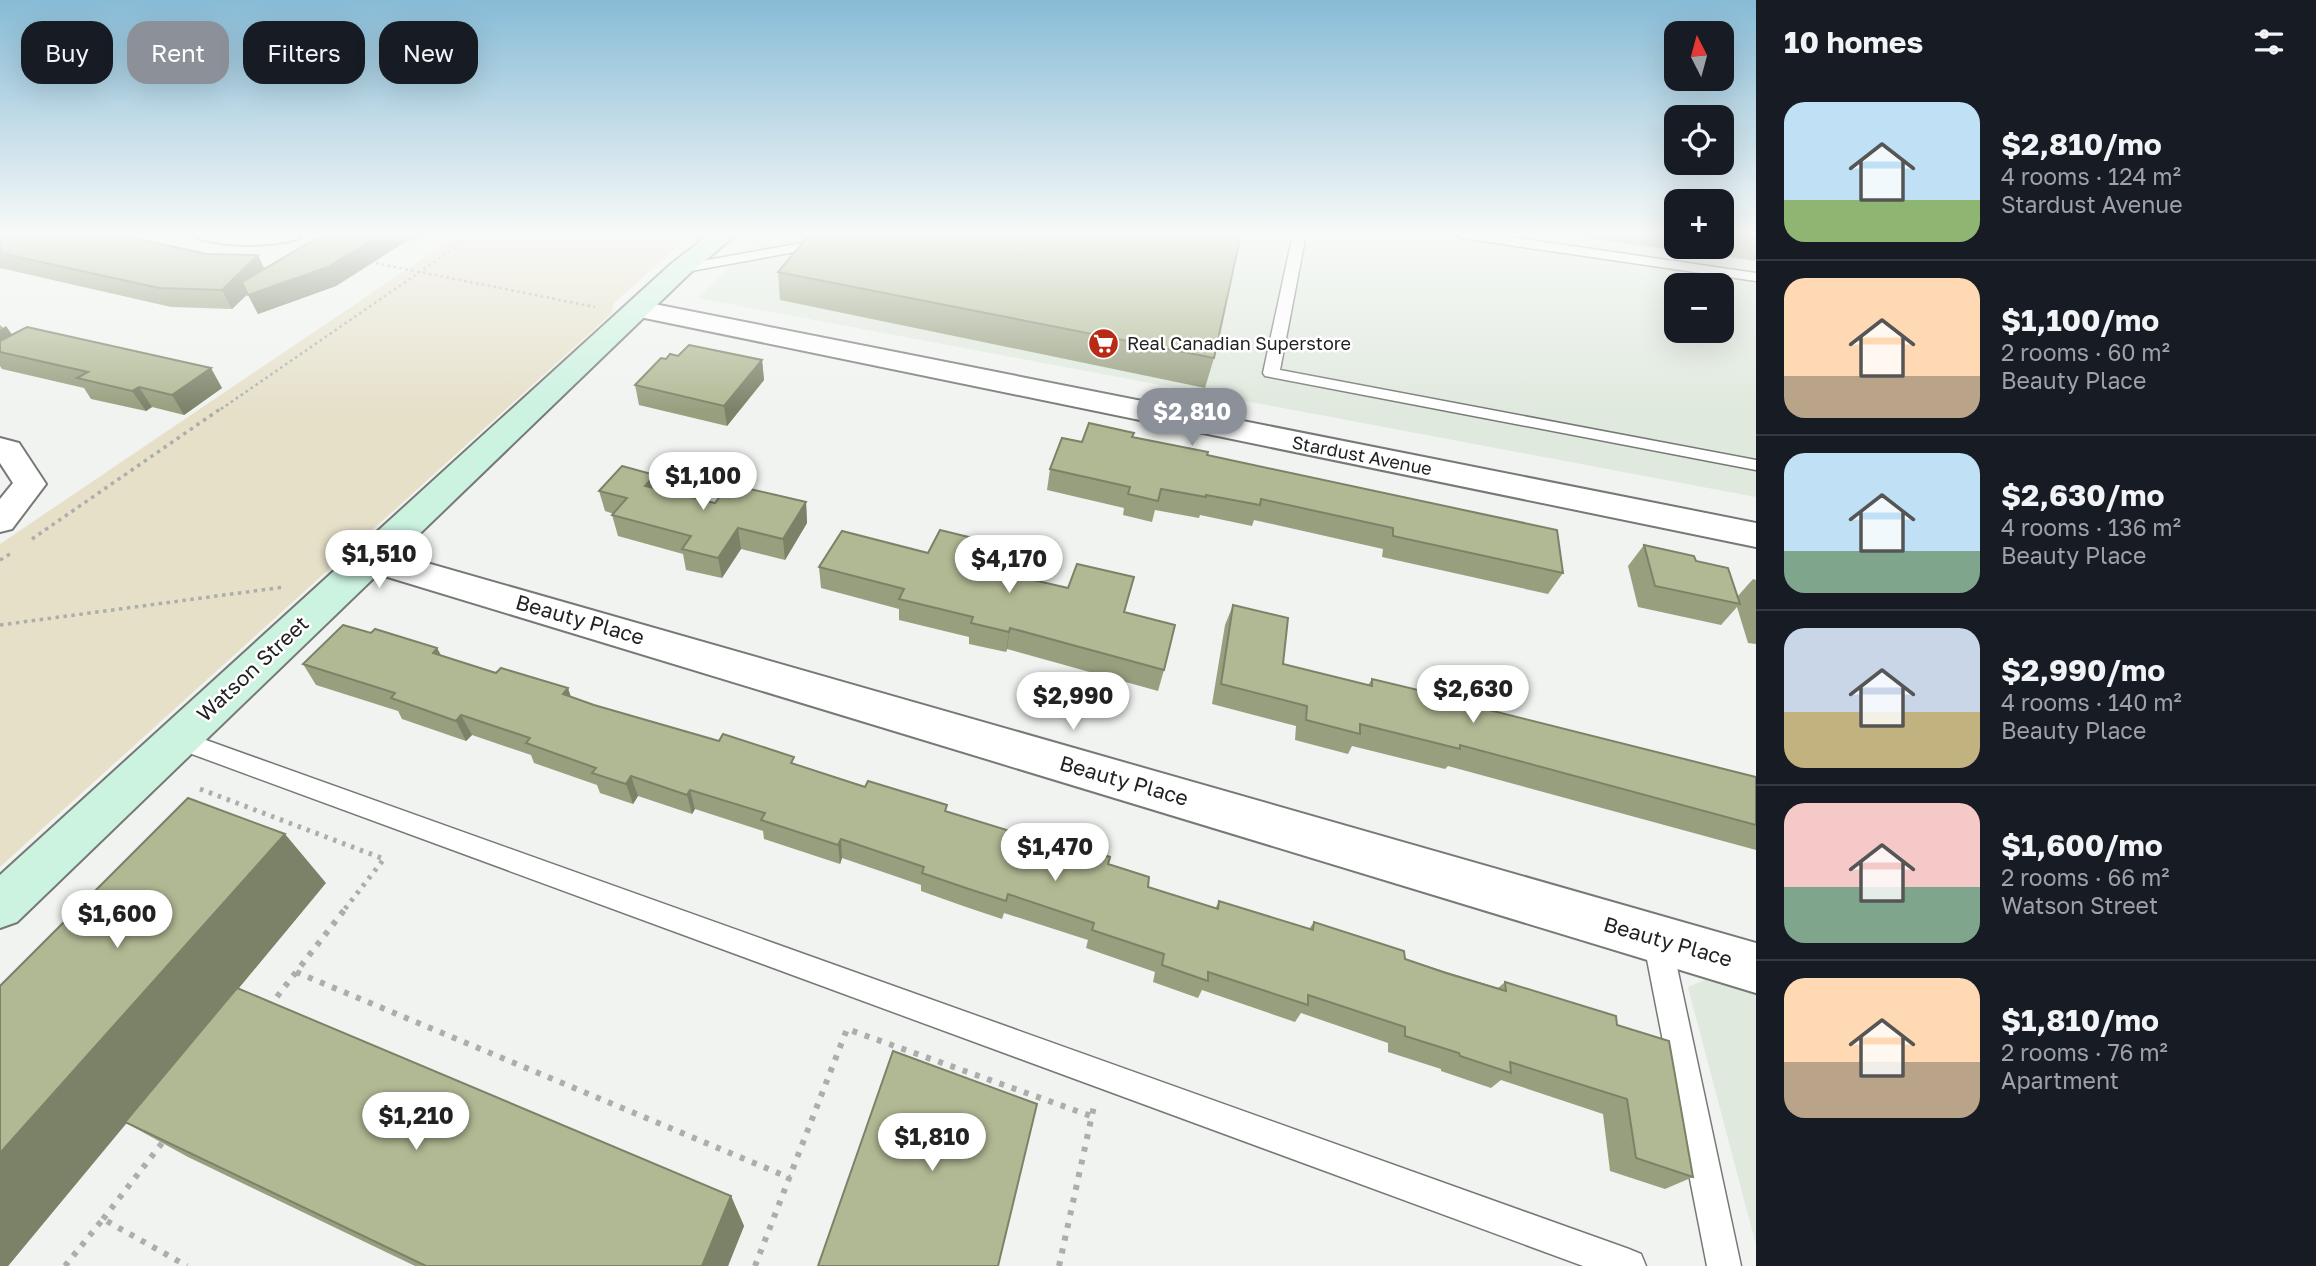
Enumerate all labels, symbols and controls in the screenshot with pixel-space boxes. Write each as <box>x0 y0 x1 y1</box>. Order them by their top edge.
chip: Buy <box>21 21 113 84</box>
chip: Rent <box>127 21 229 84</box>
chip: Filters <box>243 21 365 84</box>
chip: New <box>379 21 478 84</box>
north arrow <box>1664 21 1734 91</box>
map controls <box>1664 21 1734 343</box>
icon: filters <box>2250 23 2288 61</box>
text: 10 homes <box>1784 24 1923 60</box>
button: locate <box>1664 105 1734 175</box>
text: $2,810/mo <box>2001 126 2162 162</box>
icon: home <box>1840 130 1924 214</box>
text: 4 rooms · 124 m² <box>2001 162 2181 190</box>
button: + <box>1664 189 1734 259</box>
text: Stardust Avenue <box>2001 190 2183 218</box>
button: − <box>1664 273 1734 343</box>
text: $1,100/mo <box>2001 302 2159 338</box>
icon: home <box>1840 306 1924 390</box>
supermarket icon: Real Canadian Superstore <box>1087 327 1121 361</box>
place label: Real Canadian Superstore <box>1127 332 1351 354</box>
text: 2 rooms · 60 m² <box>2001 338 2170 366</box>
text: Beauty Place <box>2001 366 2146 394</box>
pin: $2,810 <box>1135 388 1249 448</box>
text: $2,810 <box>1153 397 1231 425</box>
street label: Stardust Avenue <box>1290 431 1434 479</box>
pin: $1,100 <box>646 452 760 512</box>
text: $1,100 <box>665 461 741 489</box>
text: $2,630/mo <box>2001 477 2165 513</box>
icon: home <box>1840 481 1924 565</box>
text: 4 rooms · 136 m² <box>2001 513 2181 541</box>
pin: $1,510 <box>322 530 436 590</box>
pin: $4,170 <box>952 536 1066 595</box>
text: $1,510 <box>341 539 417 567</box>
text: Beauty Place <box>2001 541 2146 569</box>
text: $4,170 <box>971 544 1047 572</box>
street label: Beauty Place <box>513 588 648 650</box>
street label: Watson Street <box>191 610 314 727</box>
text: $2,990/mo <box>2001 652 2165 688</box>
icon: home <box>1840 656 1924 740</box>
pin: $2,630 <box>1416 666 1530 725</box>
pin: $2,990 <box>1016 672 1130 732</box>
text: $2,630 <box>1433 674 1513 702</box>
text: $2,990 <box>1033 681 1113 709</box>
text: 4 rooms · 140 m² <box>2001 688 2182 716</box>
text: Beauty Place <box>2001 716 2146 744</box>
street label: Beauty Place <box>1057 749 1192 811</box>
pin: $1,470 <box>998 824 1112 883</box>
text: $1,600/mo <box>2001 827 2163 863</box>
icon: home <box>1840 831 1924 915</box>
text: $1,470 <box>1017 832 1093 860</box>
text: 2 rooms · 66 m² <box>2001 863 2170 891</box>
pin: $1,600 <box>60 890 174 950</box>
text: Watson Street <box>2001 891 2158 919</box>
text: $1,600 <box>77 899 157 927</box>
street label: Beauty Place <box>1601 910 1736 972</box>
text: $1,810/mo <box>2001 1002 2159 1038</box>
icon: home <box>1840 1006 1924 1090</box>
text: 2 rooms · 76 m² <box>2001 1038 2168 1066</box>
text: Apartment <box>2001 1066 2119 1094</box>
pin: $1,210 <box>359 1092 473 1152</box>
text: $1,210 <box>378 1101 454 1129</box>
pin: $1,810 <box>875 1114 989 1173</box>
text: $1,810 <box>894 1122 970 1150</box>

